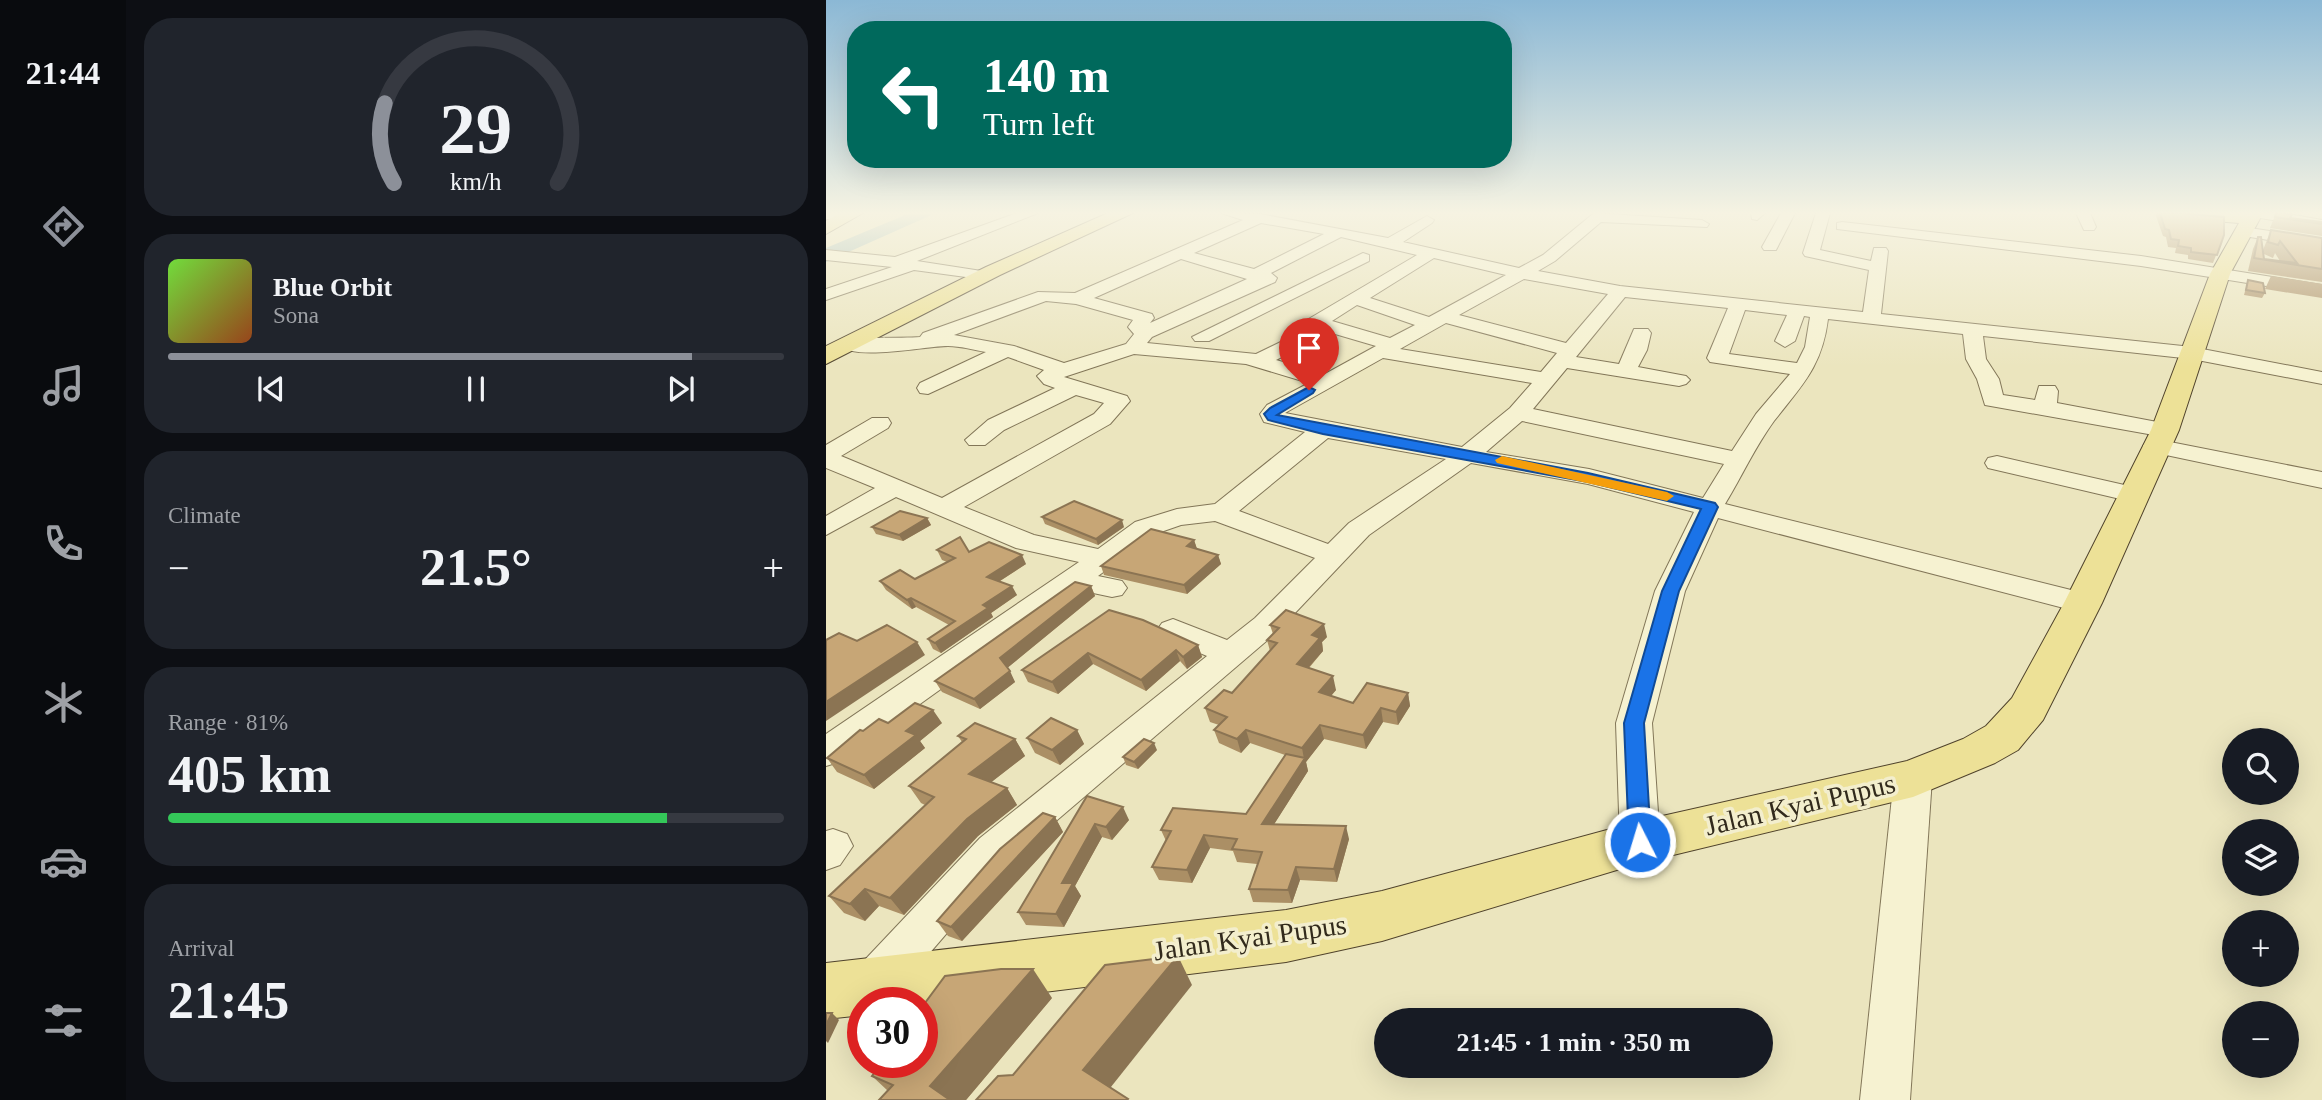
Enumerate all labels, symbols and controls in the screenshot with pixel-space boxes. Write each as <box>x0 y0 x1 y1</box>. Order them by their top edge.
text: 140 m <box>983 48 1110 103</box>
icon: left <box>868 49 959 140</box>
text: 21:44 <box>26 55 100 91</box>
text: 29 <box>440 89 512 170</box>
text: Turn left <box>983 106 1095 142</box>
text: km/h <box>450 168 502 195</box>
icon: directions <box>39 202 88 251</box>
text: Blue Orbit <box>273 273 392 302</box>
text: Sona <box>273 303 319 328</box>
pin <box>1279 318 1339 390</box>
icon: arrive <box>1290 329 1328 367</box>
icon: music <box>39 361 88 410</box>
icon: previous <box>252 370 290 408</box>
icon: pause <box>457 370 495 408</box>
icon: next <box>662 370 700 408</box>
text: Climate <box>168 503 241 528</box>
icon: phone <box>39 519 88 568</box>
text: 21.5° <box>420 539 532 596</box>
text: − <box>168 547 189 589</box>
text: + <box>763 547 784 589</box>
icon: climate <box>39 678 88 727</box>
text: Range · 81% <box>168 710 288 735</box>
map controls <box>2222 728 2299 1078</box>
button: search <box>2222 728 2299 805</box>
text: 405 km <box>168 746 331 803</box>
street label: Jalan Kyai Pupus <box>1702 768 1898 841</box>
position arrow <box>1603 805 1677 879</box>
button: layers <box>2222 819 2299 896</box>
icon: car <box>39 837 88 886</box>
street label: Jalan Kyai Pupus <box>1152 909 1348 966</box>
button: + <box>2222 910 2299 987</box>
text: Arrival <box>168 936 234 961</box>
text: 21:45 <box>168 972 289 1029</box>
speed limit sign: 30 <box>847 987 938 1078</box>
icon: filters <box>39 996 88 1045</box>
button: − <box>2222 1001 2299 1078</box>
text: 21:45 · 1 min · 350 m <box>1457 1028 1691 1057</box>

